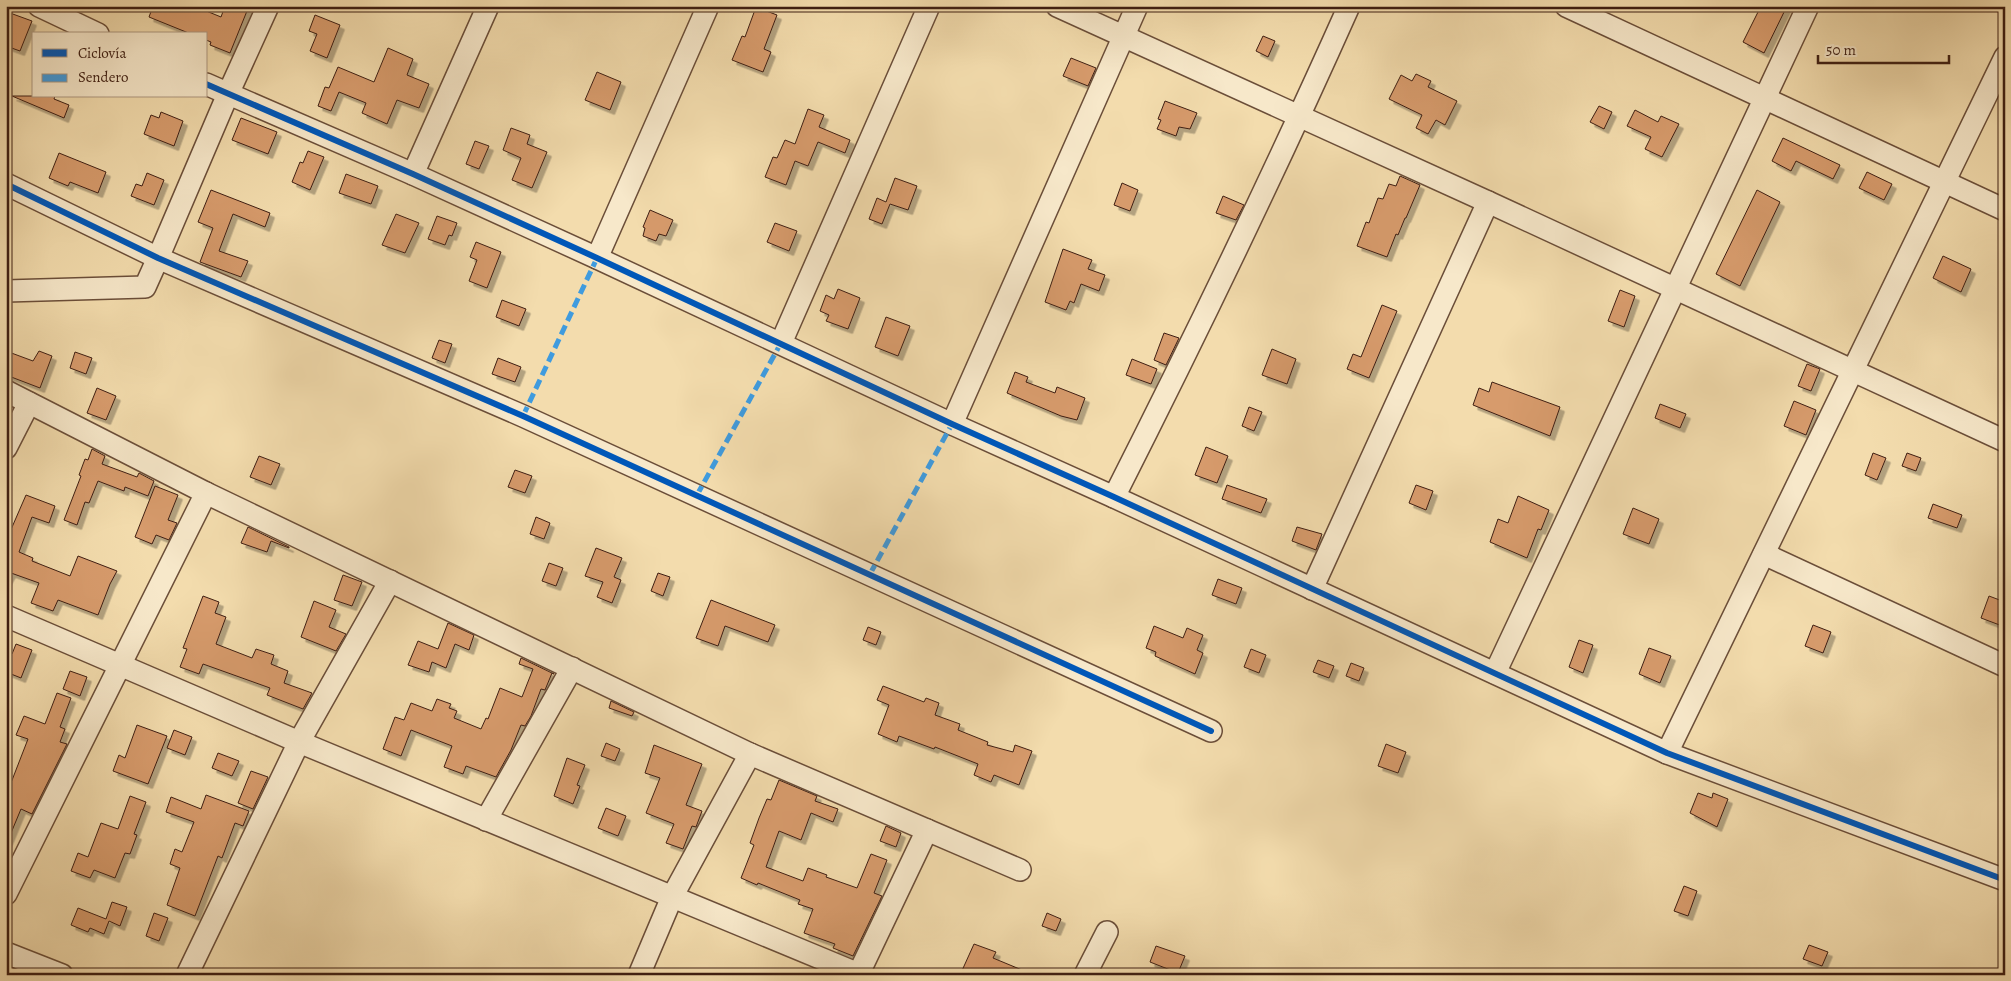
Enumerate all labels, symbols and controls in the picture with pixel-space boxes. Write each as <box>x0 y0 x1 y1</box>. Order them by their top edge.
legend <box>32 32 208 98</box>
scale bar <box>1818 32 1950 64</box>
text: 50 m <box>1826 40 1856 60</box>
text: Ciclovía <box>78 43 126 63</box>
text: Sendero <box>78 67 128 87</box>

